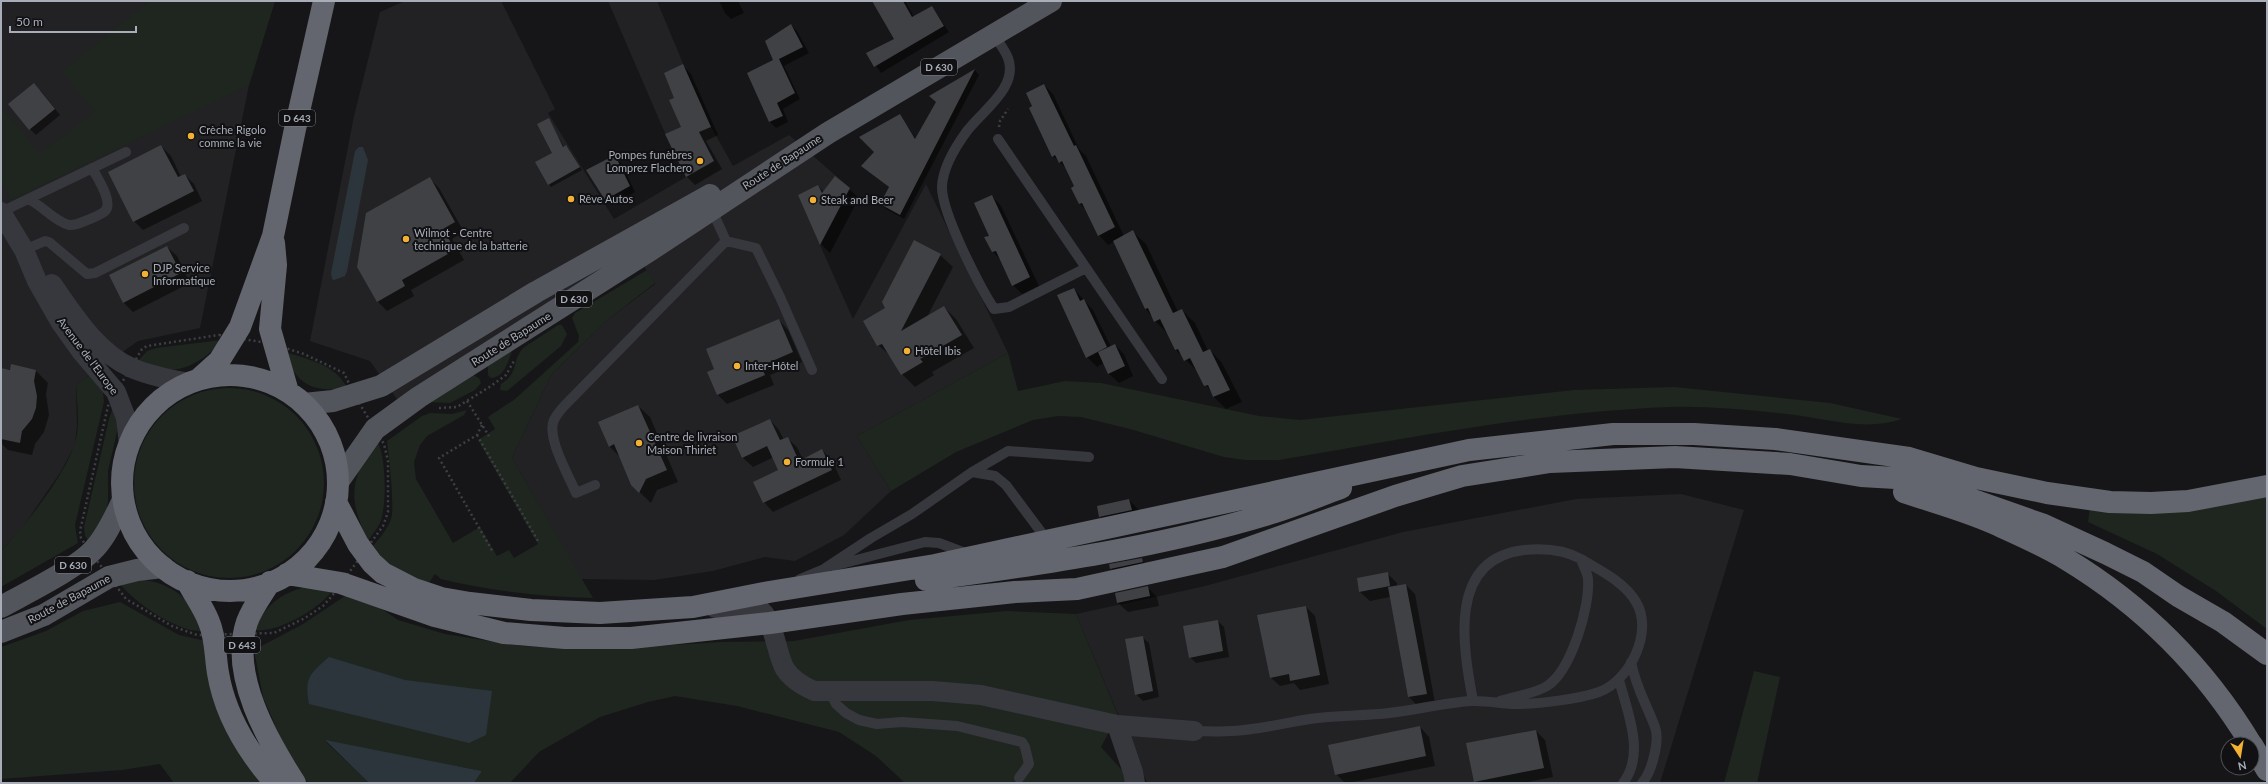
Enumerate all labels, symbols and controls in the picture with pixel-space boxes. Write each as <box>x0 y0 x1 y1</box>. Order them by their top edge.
scale bar <box>10 8 136 34</box>
text: 50 m <box>16 14 43 29</box>
road number: D 630 <box>921 59 957 75</box>
road number: D 643 <box>279 110 315 126</box>
place label: Crèche Rigolo comme la vie <box>199 123 266 149</box>
marker: Crèche Rigolo comme la vie <box>186 131 196 141</box>
street label: Route de Bapaume <box>740 131 824 192</box>
place label: Pompes funèbres Lomprez Flachero <box>607 148 692 174</box>
marker: Pompes funèbres Lomprez Flachero <box>695 156 705 166</box>
place label: Rêve Autos <box>579 192 634 205</box>
place label: Steak and Beer <box>821 193 894 206</box>
marker: Rêve Autos <box>566 194 576 204</box>
marker: Steak and Beer <box>808 195 818 205</box>
place label: Wilmot - Centre technique de la batterie <box>414 226 528 252</box>
marker: Wilmot - Centre technique de la batterie <box>401 234 411 244</box>
place label: DJP Service Informatique <box>153 261 215 287</box>
marker: DJP Service Informatique <box>140 269 150 279</box>
road number: D 630 <box>556 291 592 307</box>
street label: Route de Bapaume <box>469 309 553 368</box>
street label: Avenue de l'Europe <box>55 315 122 397</box>
place label: Hôtel Ibis <box>915 344 961 357</box>
marker: Hôtel Ibis <box>902 346 912 356</box>
place label: Inter-Hôtel <box>745 359 798 372</box>
marker: Inter-Hôtel <box>732 361 742 371</box>
place label: Centre de livraison Maison Thiriet <box>647 430 737 456</box>
marker: Centre de livraison Maison Thiriet <box>634 438 644 448</box>
place label: Formule 1 <box>795 455 844 468</box>
marker: Formule 1 <box>782 457 792 467</box>
road number: D 630 <box>55 557 91 573</box>
street label: Route de Bapaume <box>25 571 112 626</box>
road number: D 643 <box>224 637 260 653</box>
north arrow <box>2220 736 2260 776</box>
text: N <box>2237 759 2248 774</box>

